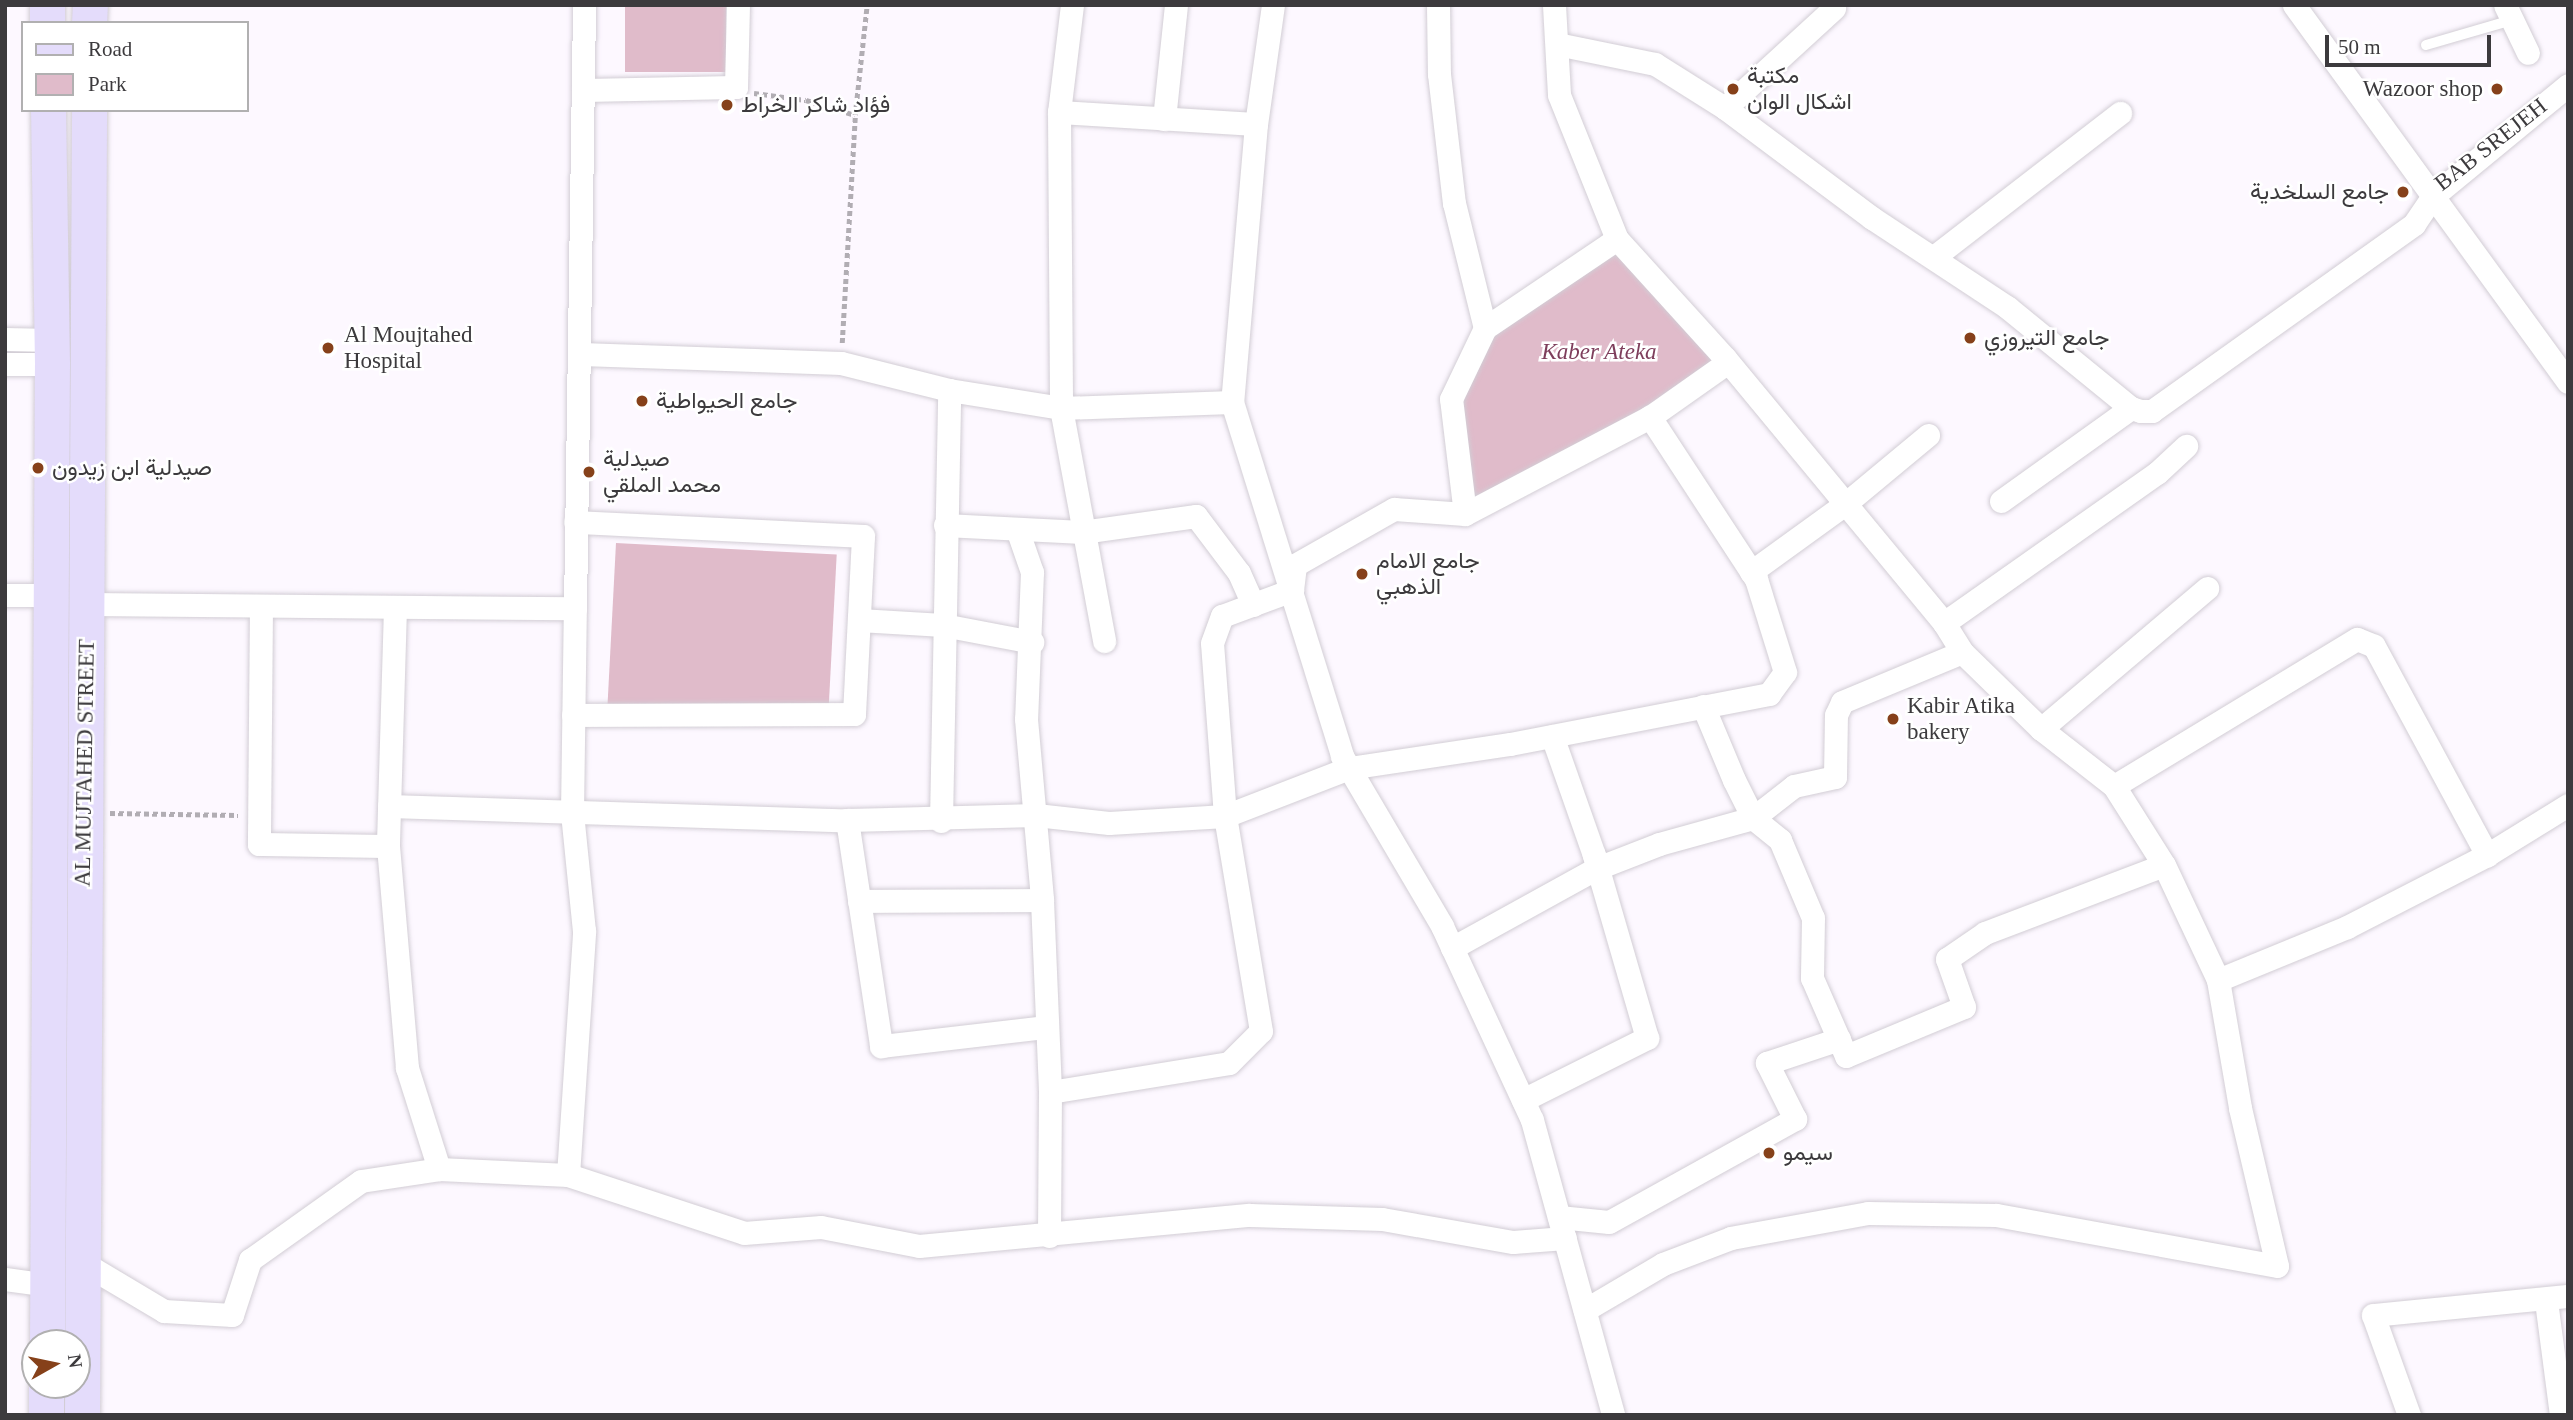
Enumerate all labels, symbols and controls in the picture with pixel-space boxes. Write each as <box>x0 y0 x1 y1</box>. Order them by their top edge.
legend <box>21 21 248 112</box>
scale bar <box>2328 21 2494 65</box>
text: 50 m <box>2338 35 2381 59</box>
text: Road <box>88 37 132 61</box>
place label: مكتبة اشكال الوان <box>1747 62 1852 116</box>
text: Park <box>88 72 127 96</box>
place label: Wazoor shop <box>2363 75 2483 103</box>
marker: مكتبة اشكال الوان <box>1725 81 1741 97</box>
marker: Wazoor shop <box>2489 81 2505 97</box>
place label: فؤاد شاكر الخراط <box>741 91 890 119</box>
street label: BAB SREJEH <box>2429 93 2553 197</box>
marker: فؤاد شاكر الخراط <box>719 97 735 113</box>
place label: جامع السلخدية <box>2250 178 2389 206</box>
marker: جامع السلخدية <box>2395 184 2411 200</box>
place label: Al Moujtahed Hospital <box>344 321 472 375</box>
place label: جامع التيروزي <box>1984 324 2109 352</box>
marker: جامع التيروزي <box>1962 330 1978 346</box>
marker: Al Moujtahed Hospital <box>318 338 338 358</box>
park label: Kaber Ateka <box>1541 338 1657 366</box>
place label: جامع الحيواطية <box>656 387 797 415</box>
marker: جامع الحيواطية <box>634 393 650 409</box>
place label: صيدلية محمد الملقي <box>603 445 721 499</box>
place label: صيدلية ابن زيدون <box>52 454 212 482</box>
marker: صيدلية ابن زيدون <box>30 460 46 476</box>
marker: صيدلية محمد الملقي <box>581 464 597 480</box>
place label: جامع الامام الذهبي <box>1376 547 1480 601</box>
marker: جامع الامام الذهبي <box>1354 566 1370 582</box>
street label: AL MUJTAHED STREET <box>69 638 101 888</box>
place label: Kabir Atika bakery <box>1907 692 2016 746</box>
marker: Kabir Atika bakery <box>1885 711 1901 727</box>
place label: سيمو <box>1783 1139 1833 1167</box>
marker: سيمو <box>1761 1145 1777 1161</box>
north arrow <box>21 1329 91 1399</box>
text: N <box>64 1353 87 1369</box>

